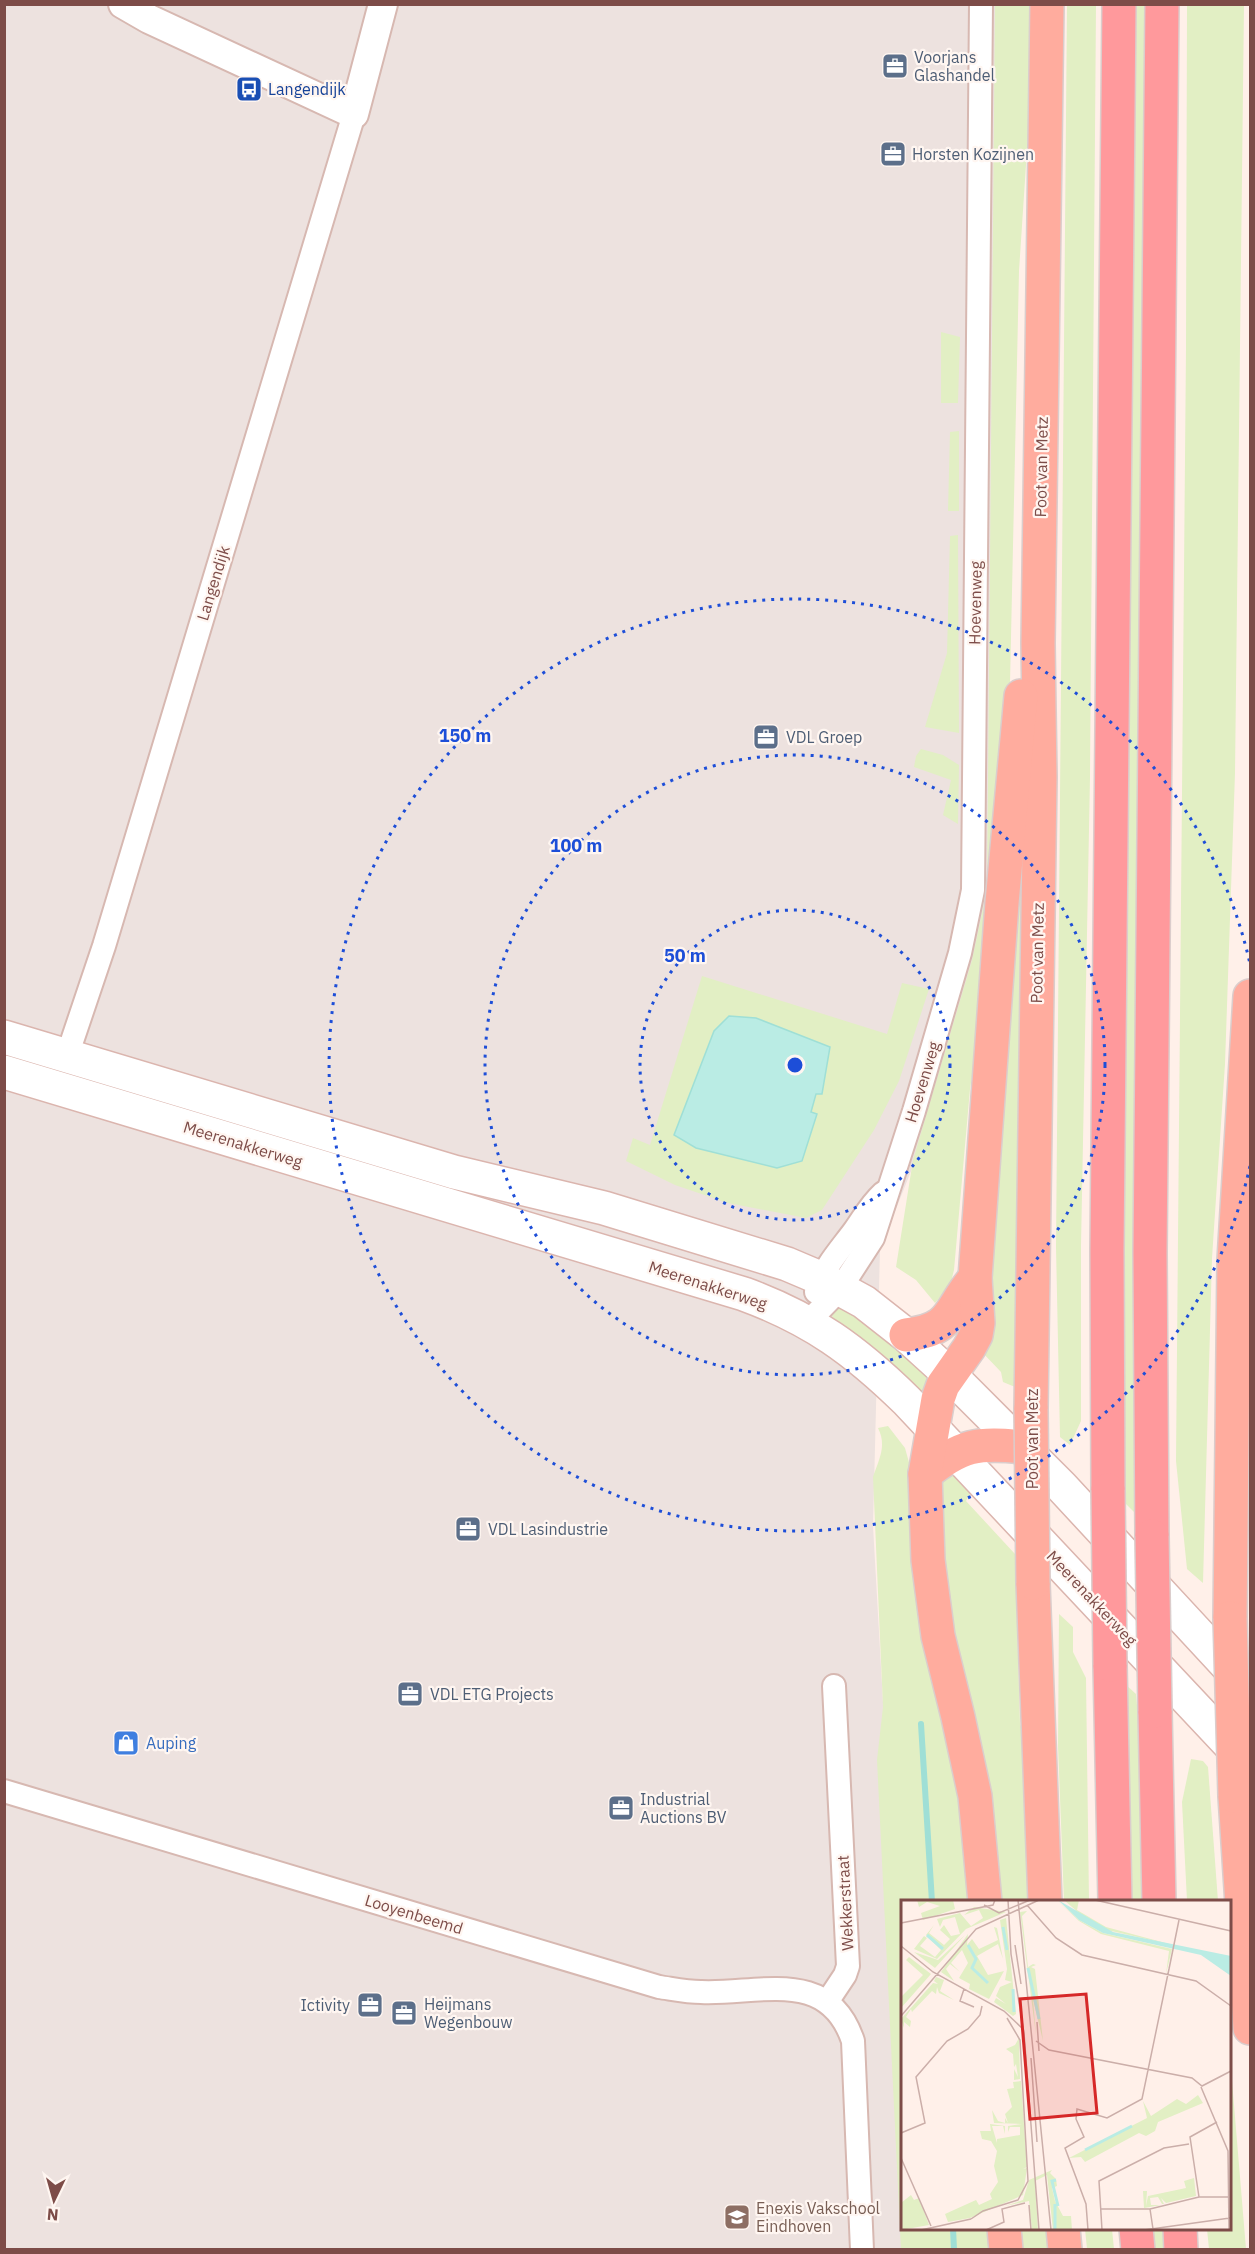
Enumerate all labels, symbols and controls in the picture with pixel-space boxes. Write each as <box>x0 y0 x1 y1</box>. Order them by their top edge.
place label: Voorjans Glashandel <box>914 47 995 85</box>
office icon: Voorjans Glashandel <box>880 51 910 81</box>
bus stop icon: Langendijk <box>234 74 264 104</box>
place label: Langendijk <box>268 79 346 99</box>
office icon: Horsten Kozijnen <box>878 139 908 169</box>
place label: Horsten Kozijnen <box>912 144 1034 164</box>
street label: Poot van Metz <box>1030 417 1052 517</box>
street label: Langendijk <box>192 542 234 623</box>
street label: Hoevenweg <box>964 560 986 645</box>
office icon: VDL Groep <box>751 722 781 752</box>
text: 150 m <box>439 724 491 747</box>
place label: VDL Groep <box>786 727 862 747</box>
text: 100 m <box>550 834 602 857</box>
street label: Poot van Metz <box>1026 903 1048 1003</box>
text: 50 m <box>664 944 706 967</box>
street label: Hoevenweg <box>900 1038 944 1125</box>
centre of rings <box>785 1055 805 1075</box>
street label: Meerenakkerweg <box>181 1116 306 1172</box>
street label: Meerenakkerweg <box>646 1256 770 1314</box>
street label: Poot van Metz <box>1022 1389 1042 1489</box>
office icon: VDL Lasindustrie <box>453 1514 483 1544</box>
place label: VDL Lasindustrie <box>488 1519 608 1539</box>
street label: Meerenakkerweg <box>1043 1546 1142 1650</box>
office icon: VDL ETG Projects <box>395 1679 425 1709</box>
place label: VDL ETG Projects <box>430 1684 554 1704</box>
shop icon: Auping <box>111 1728 141 1758</box>
place label: Auping <box>146 1733 197 1753</box>
place label: Industrial Auctions BV <box>640 1789 727 1827</box>
office icon: Industrial Auctions BV <box>606 1793 636 1823</box>
street label: Wekkerstraat <box>833 1855 857 1951</box>
street label: Looyenbeemd <box>363 1890 465 1938</box>
inset map <box>901 1900 1231 2230</box>
office icon: Ictivity <box>355 1990 385 2020</box>
place label: Heijmans Wegenbouw <box>424 1994 513 2032</box>
place label: Ictivity <box>301 1995 350 2015</box>
office icon: Heijmans Wegenbouw <box>389 1998 419 2028</box>
north arrow <box>24 2170 84 2230</box>
place label: Enexis Vakschool Eindhoven <box>756 2198 880 2236</box>
school or university icon: Enexis Vakschool Eindhoven <box>722 2202 752 2232</box>
text: N <box>46 2204 59 2225</box>

